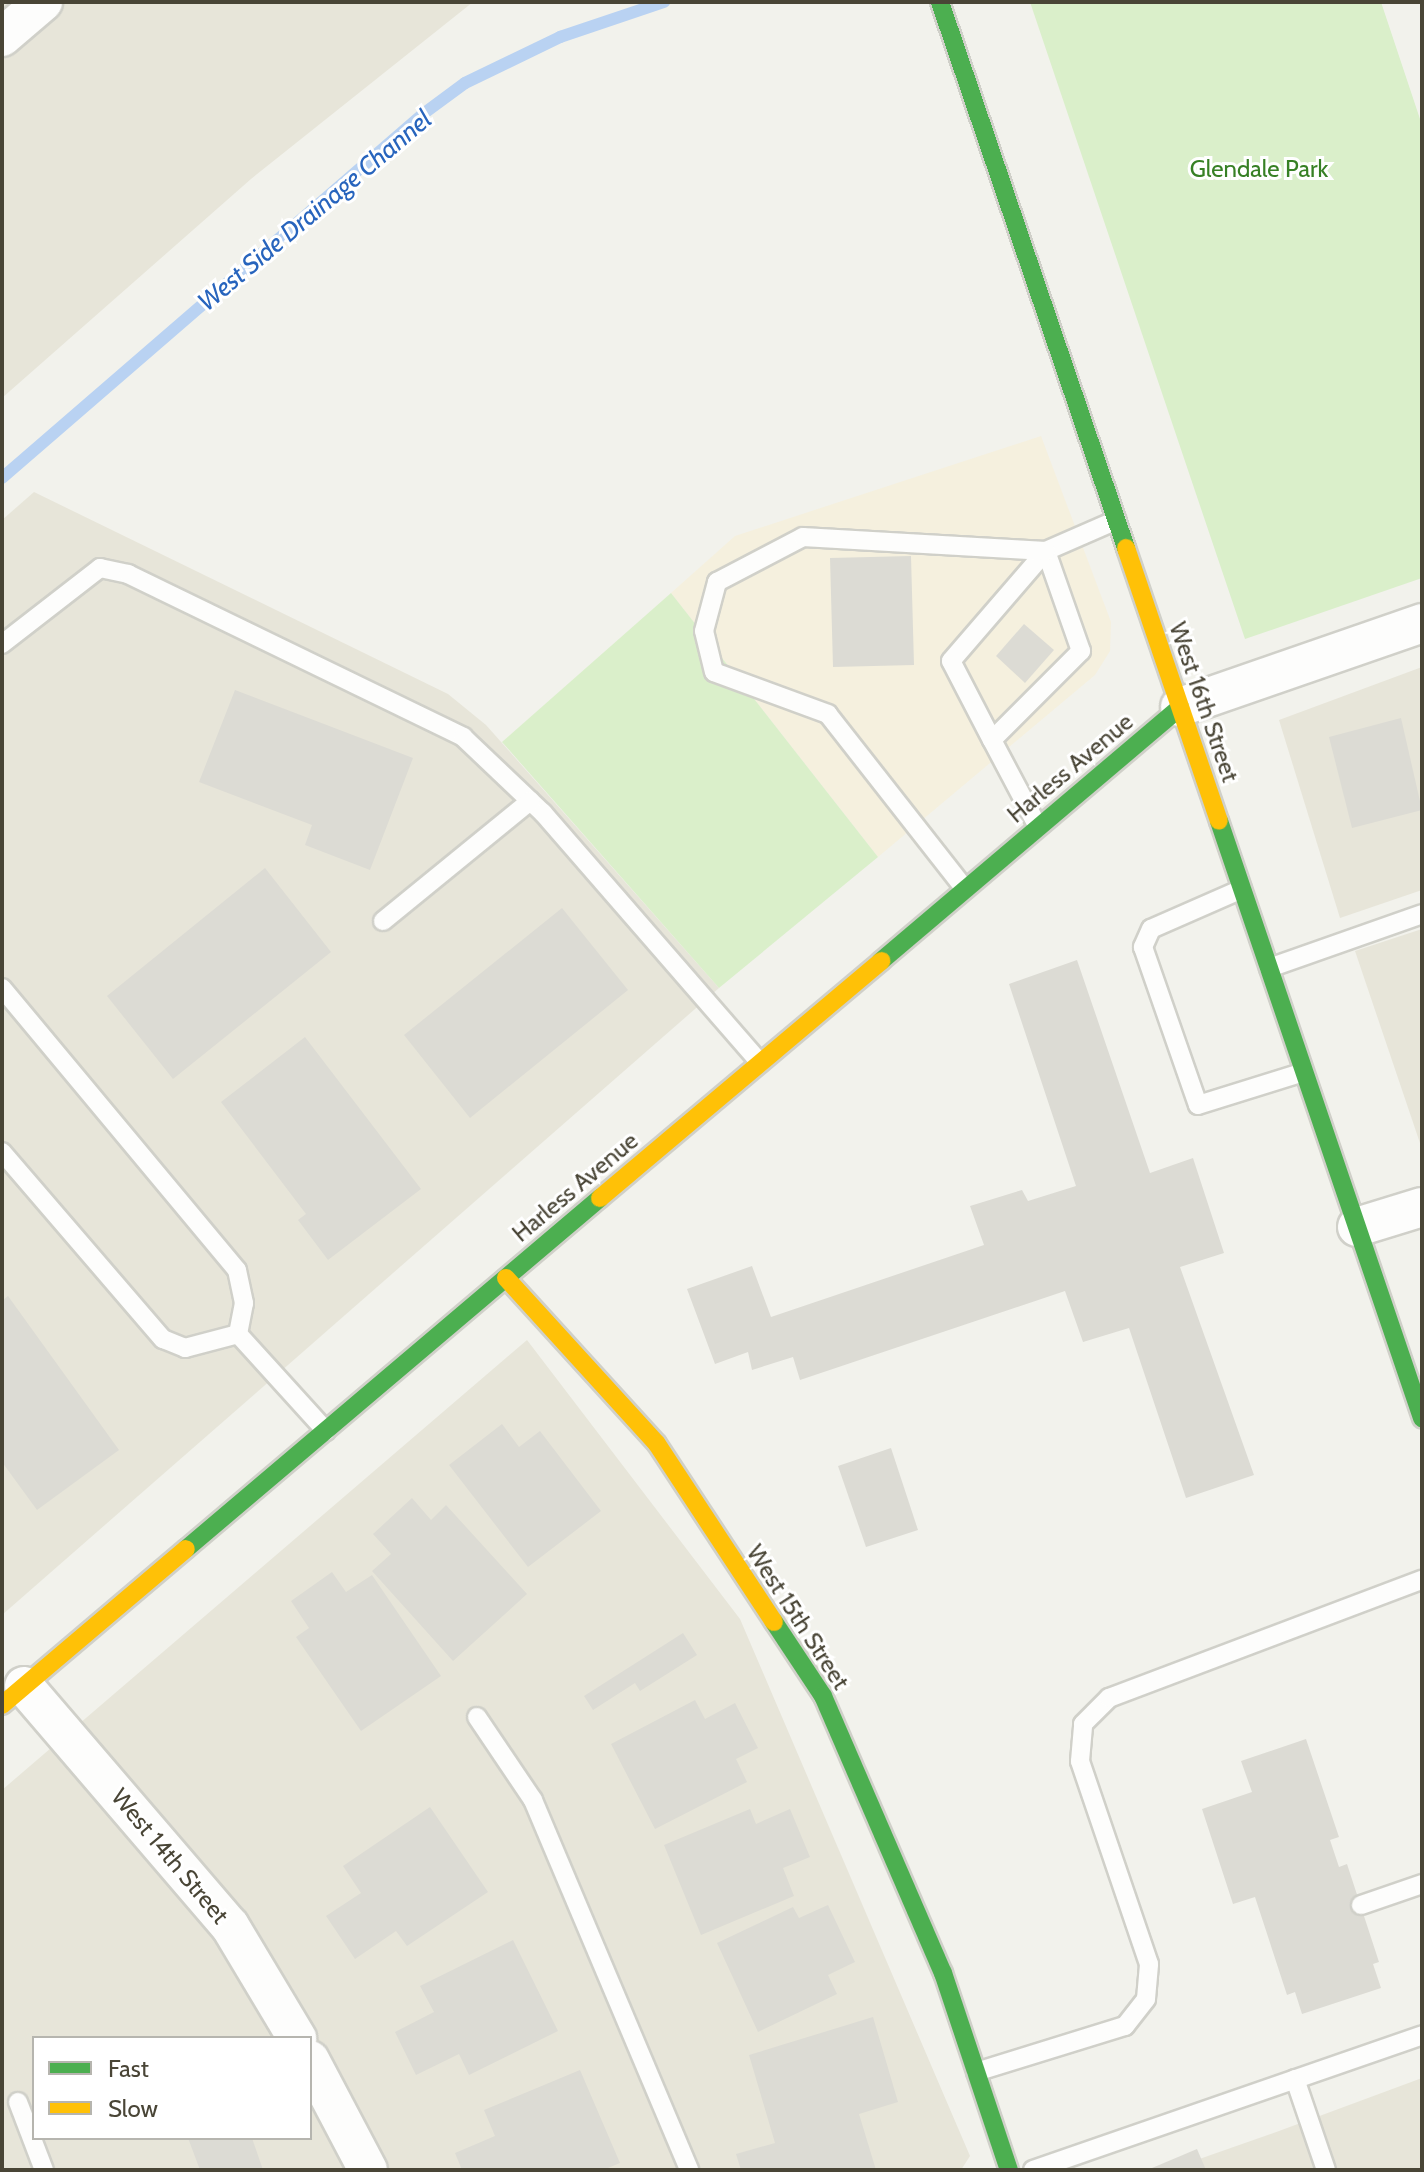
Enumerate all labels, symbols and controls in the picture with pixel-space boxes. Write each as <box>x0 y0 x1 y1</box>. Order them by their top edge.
water label: West Side Drainage Channel <box>192 104 438 318</box>
park label: Glendale Park <box>1190 155 1328 183</box>
street label: West 16th Street <box>1163 618 1245 786</box>
street label: Harless Avenue <box>1001 707 1139 829</box>
street label: Harless Avenue <box>506 1126 644 1248</box>
street label: West 15th Street <box>741 1539 855 1695</box>
street label: West 14th Street <box>105 1783 235 1929</box>
legend <box>32 2036 312 2140</box>
text: Fast <box>108 2054 149 2083</box>
text: Slow <box>108 2094 158 2123</box>

